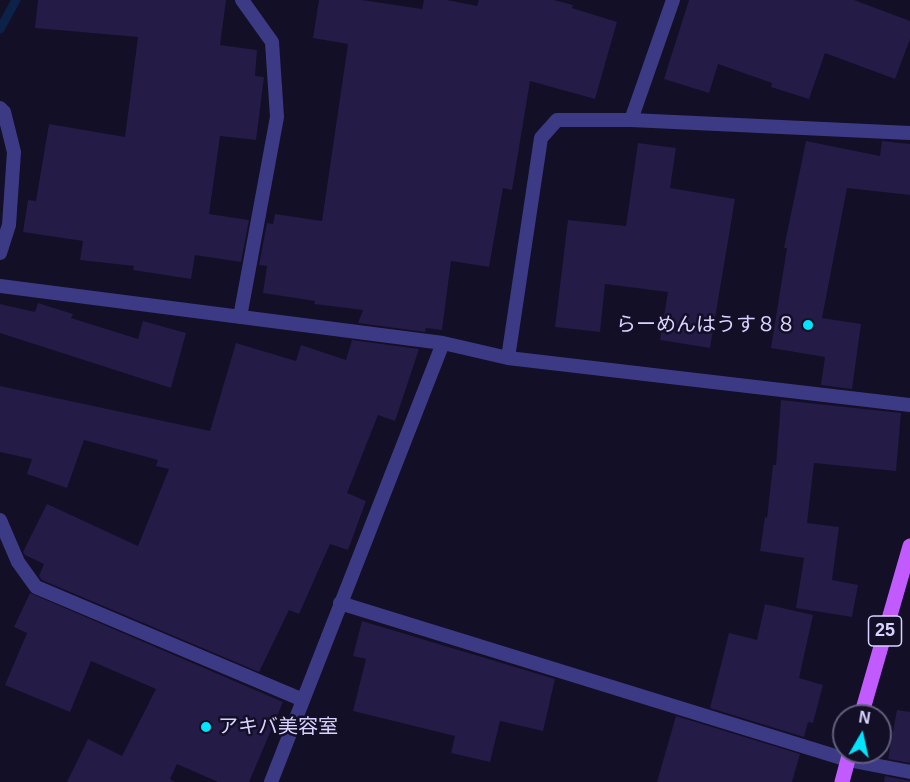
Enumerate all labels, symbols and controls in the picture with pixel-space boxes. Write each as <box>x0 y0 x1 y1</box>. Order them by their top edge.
place label: らーめんはうす８８ <box>616 313 796 337</box>
marker: らーめんはうす８８ <box>801 318 815 332</box>
road number: 25 <box>868 616 902 646</box>
north arrow <box>832 704 892 764</box>
text: N <box>858 708 872 727</box>
place label: アキバ美容室 <box>218 715 338 739</box>
marker: アキバ美容室 <box>199 720 213 734</box>

